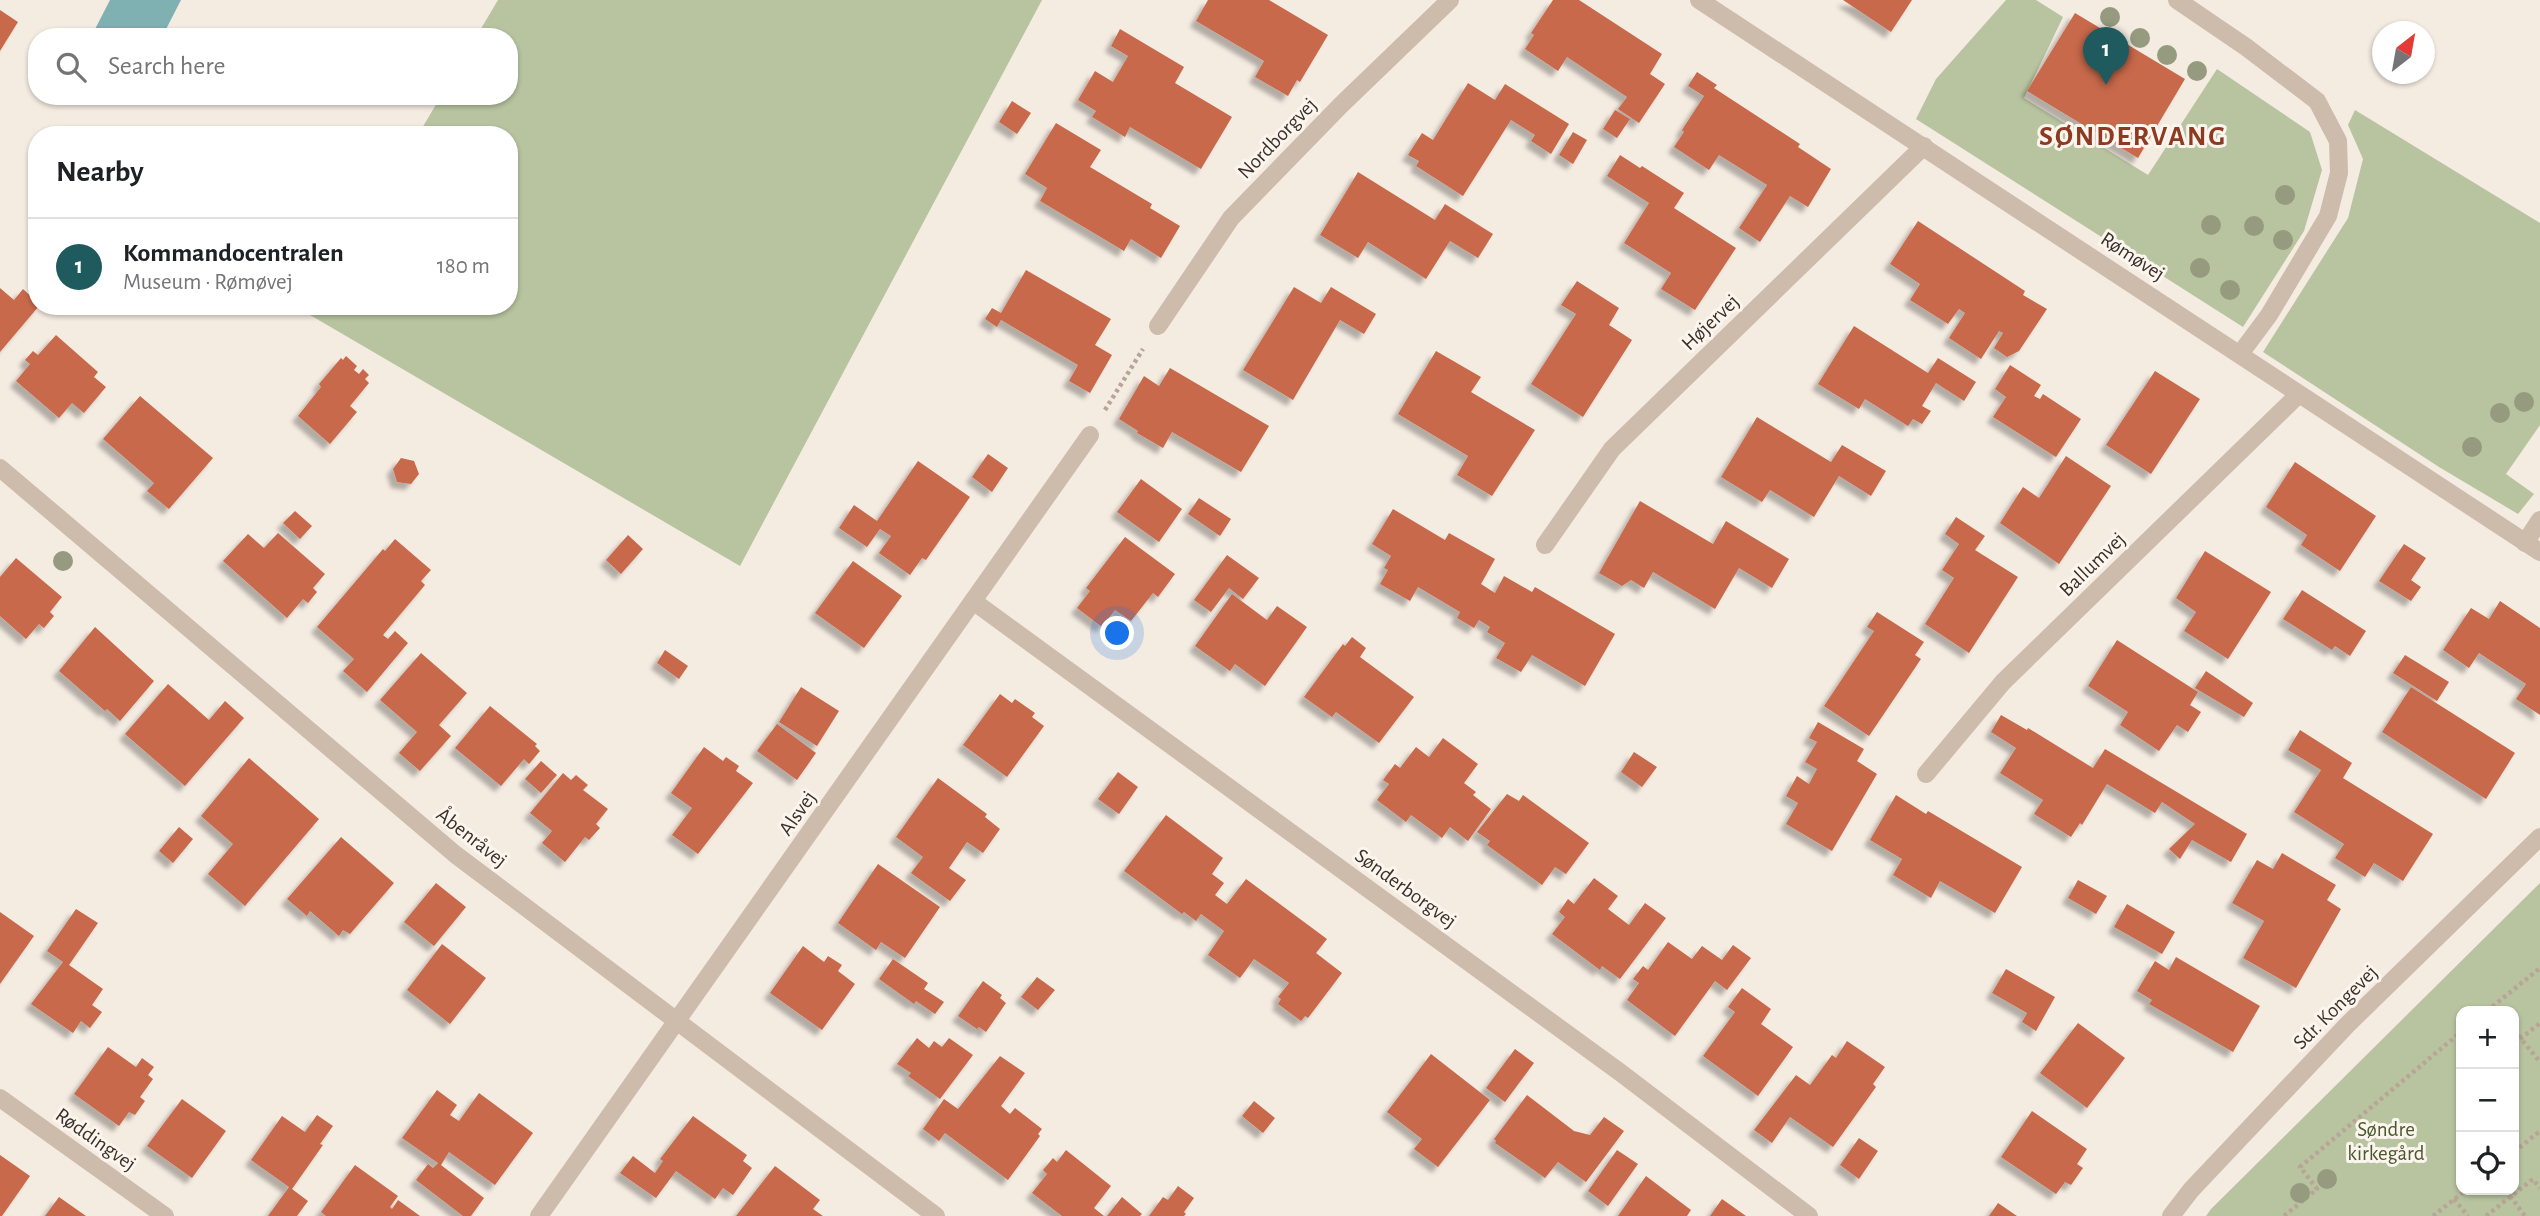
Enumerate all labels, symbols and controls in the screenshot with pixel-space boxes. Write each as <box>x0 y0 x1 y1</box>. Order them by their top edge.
north arrow <box>2372 21 2435 84</box>
pin: 1 <box>2083 27 2129 85</box>
search box <box>28 28 518 105</box>
icon: search <box>52 48 90 86</box>
text: Search here <box>108 53 226 79</box>
street label: Nordborgvej <box>1234 94 1321 183</box>
district label: SØNDERVANG <box>2039 123 2227 151</box>
text: Nearby <box>56 157 144 187</box>
street label: Rømøvej <box>2097 228 2168 285</box>
text: Kommandocentralen <box>123 240 344 266</box>
text: 1 <box>75 255 83 278</box>
text: 180 m <box>437 255 490 278</box>
text: Museum · Rømøvej <box>123 271 293 294</box>
street label: Højervej <box>1678 290 1743 354</box>
street label: Ballumvej <box>2056 528 2129 600</box>
your location <box>1100 616 1134 650</box>
street label: Alsvej <box>775 787 820 839</box>
street label: Åbenråvej <box>432 802 512 871</box>
street label: Sønderborgvej <box>1351 845 1460 932</box>
street label: Sdr. Kongevej <box>2289 961 2381 1053</box>
map controls <box>2456 1006 2519 1195</box>
button: + <box>2456 1006 2519 1069</box>
button: − <box>2456 1069 2519 1132</box>
street label: Røddingvej <box>52 1104 140 1175</box>
park label: Søndre kirkegård <box>2347 1119 2425 1164</box>
button: locate <box>2456 1132 2519 1195</box>

